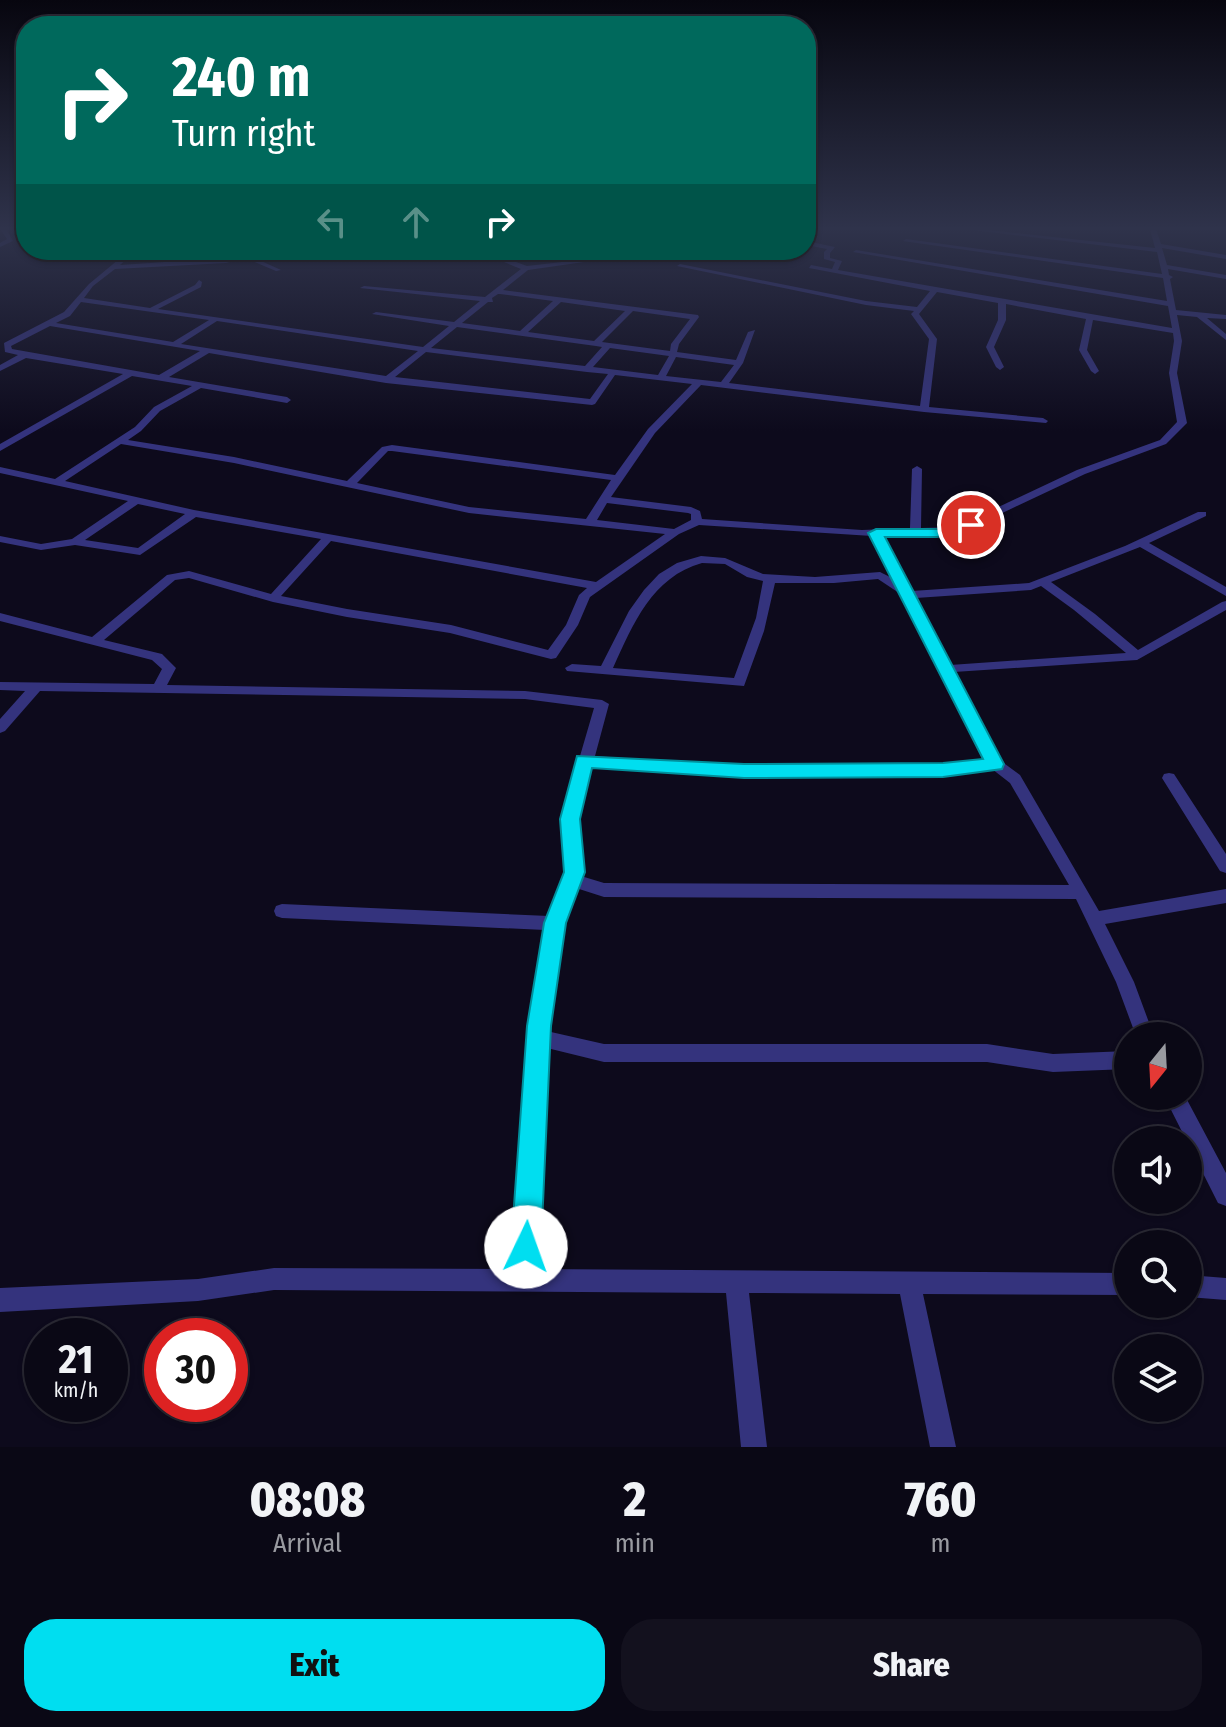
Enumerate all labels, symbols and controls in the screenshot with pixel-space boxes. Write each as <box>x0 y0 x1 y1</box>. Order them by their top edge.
text: 240 m <box>172 44 311 111</box>
icon: right <box>40 48 144 152</box>
text: Turn right <box>172 112 315 156</box>
icon: left <box>310 200 354 244</box>
icon: ahead <box>394 200 438 244</box>
icon: right <box>478 200 522 244</box>
pin <box>937 491 1005 559</box>
icon: arrive <box>949 503 993 547</box>
north arrow <box>1114 1022 1202 1110</box>
map controls <box>1114 1022 1202 1422</box>
button: sound <box>1114 1126 1202 1214</box>
position arrow <box>484 1205 568 1289</box>
button: search <box>1114 1230 1202 1318</box>
speed limit sign: 30 <box>144 1318 248 1422</box>
button: layers <box>1114 1334 1202 1422</box>
text: 21 <box>59 1336 93 1384</box>
text: km/h <box>54 1378 98 1402</box>
text: 08:08 <box>249 1471 365 1529</box>
text: 2 <box>624 1471 646 1529</box>
text: 760 <box>904 1471 977 1529</box>
text: Arrival <box>273 1528 342 1559</box>
text: min <box>615 1528 655 1559</box>
text: m <box>930 1528 950 1559</box>
button: Exit <box>24 1619 605 1711</box>
button: Share <box>621 1619 1202 1711</box>

